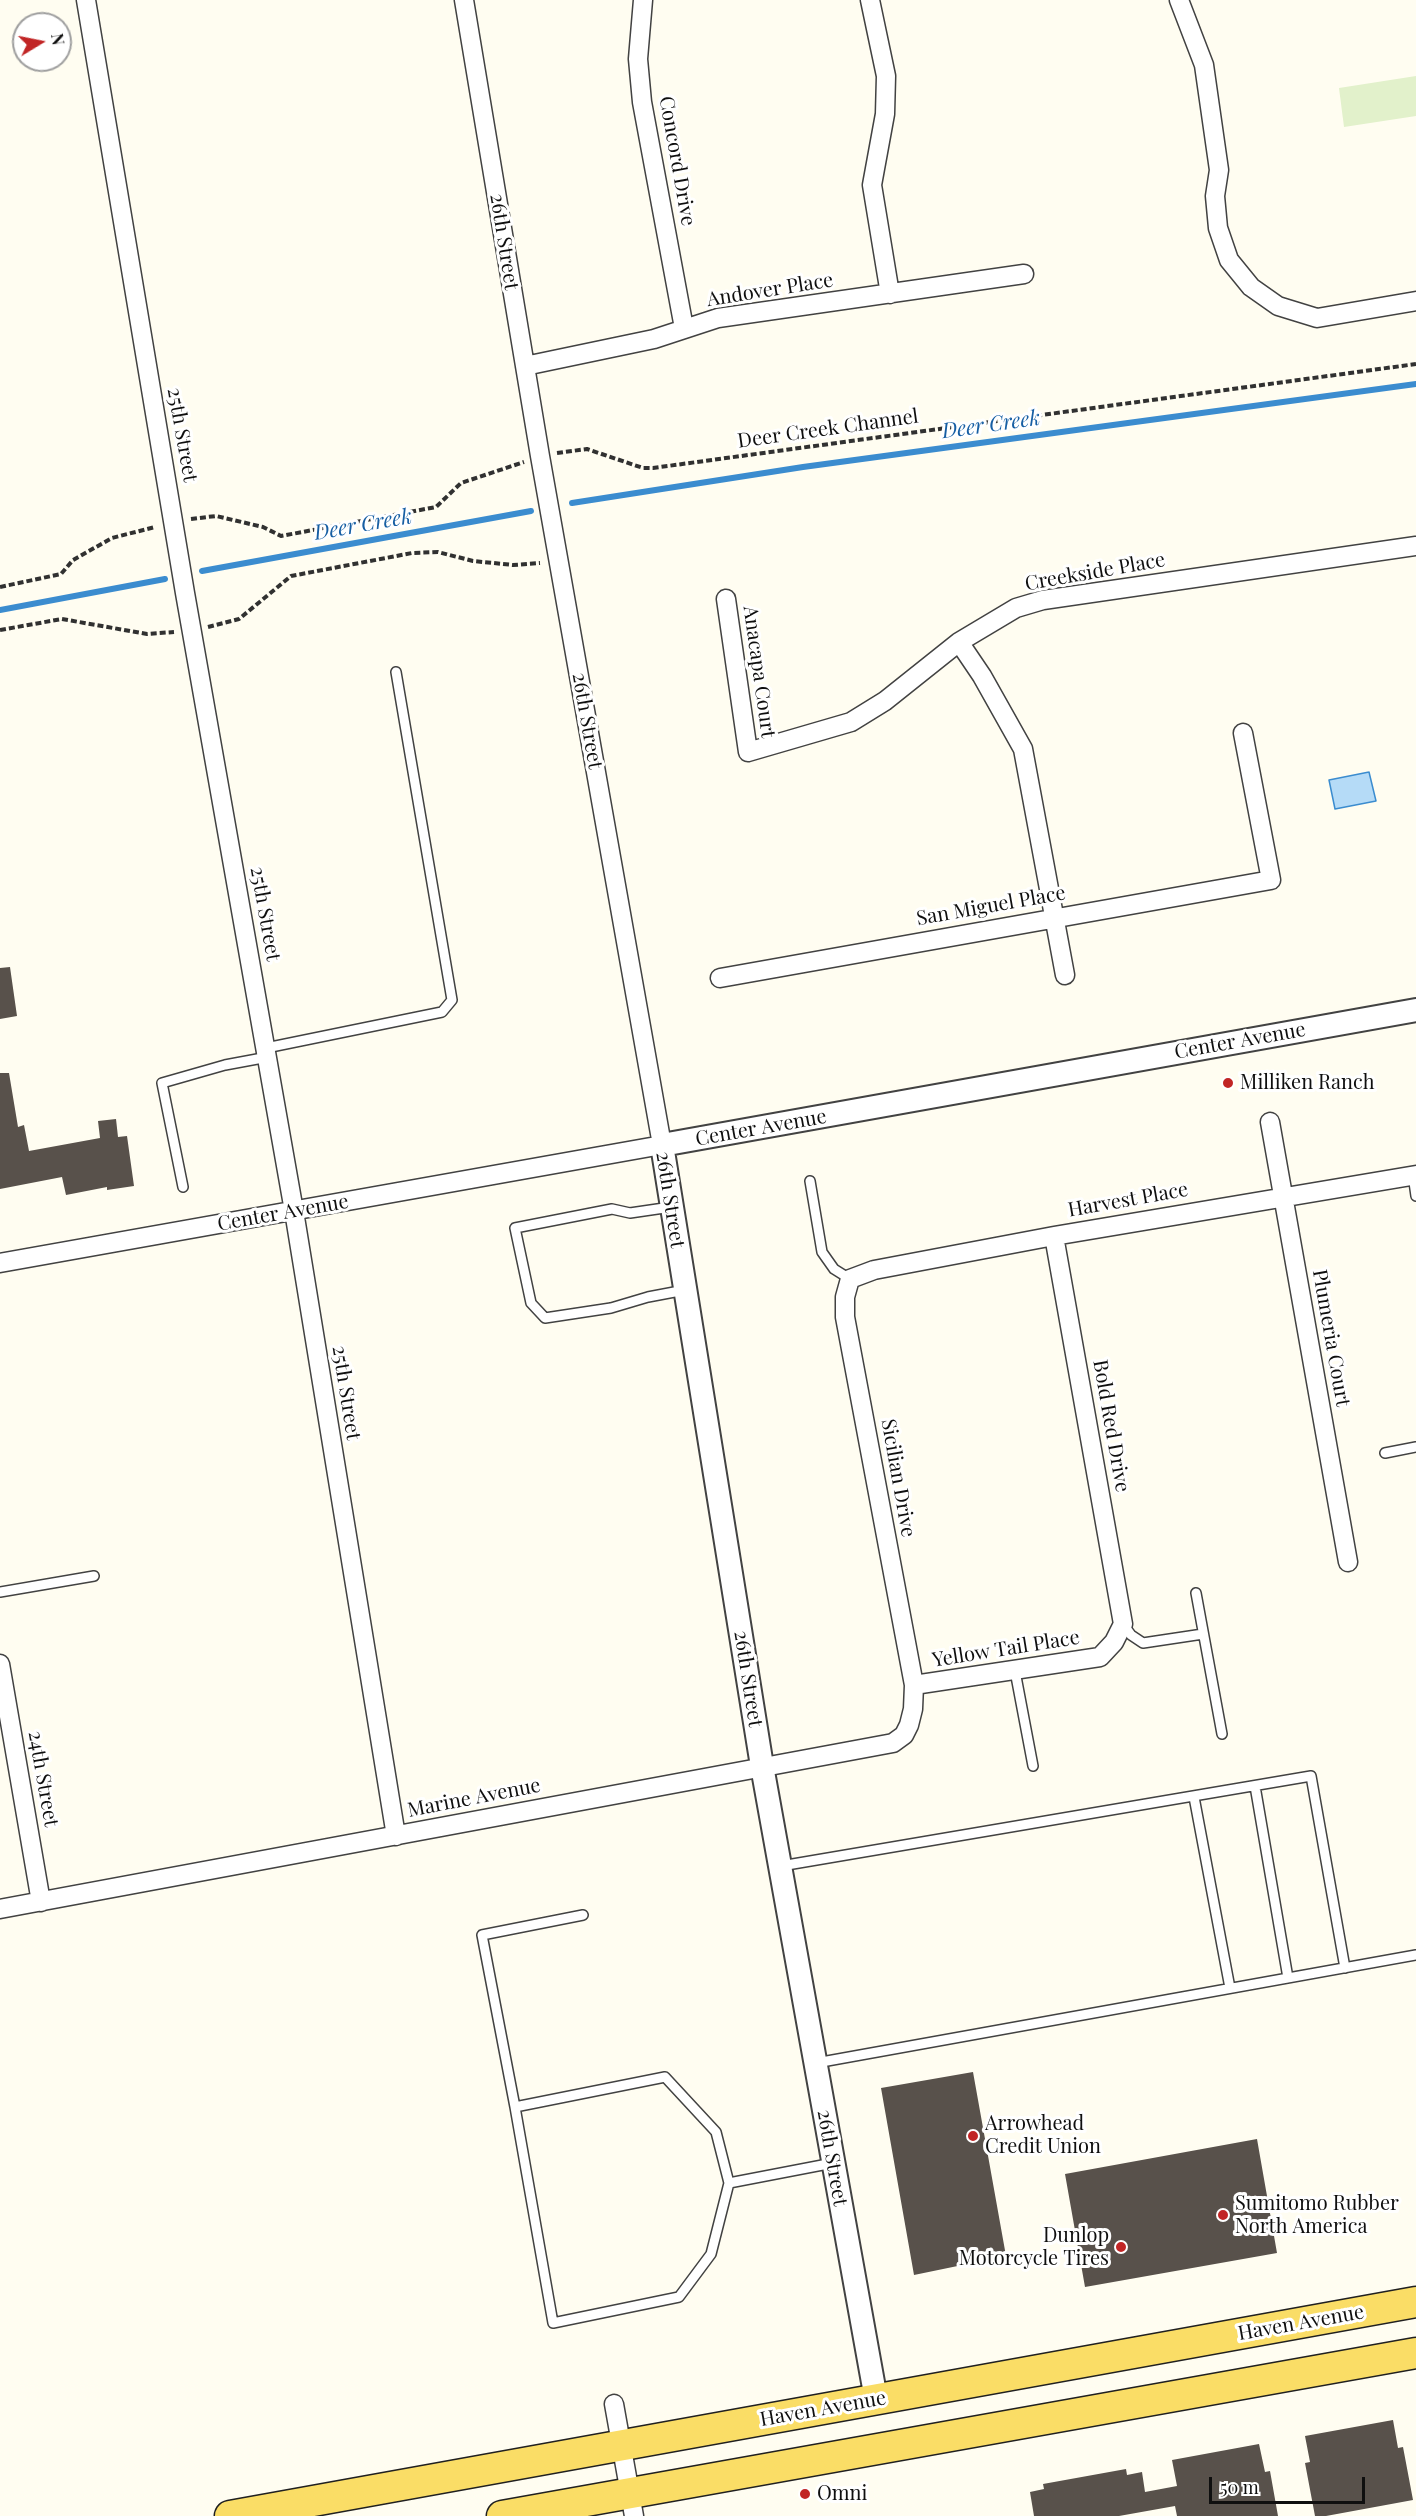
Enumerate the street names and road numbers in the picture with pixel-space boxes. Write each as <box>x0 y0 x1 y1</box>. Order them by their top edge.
street label: Concord Drive <box>654 94 700 228</box>
street label: 26th Street <box>485 192 523 292</box>
street label: Andover Place <box>705 268 835 312</box>
street label: 25th Street <box>162 386 202 484</box>
street label: Deer Creek Channel <box>736 404 920 454</box>
street label: Creekside Place <box>1023 548 1167 596</box>
street label: Anacapa Court <box>738 604 780 740</box>
street label: 26th Street <box>567 671 607 771</box>
street label: 25th Street <box>245 865 285 963</box>
street label: San Miguel Place <box>915 881 1067 931</box>
street label: Center Avenue <box>1172 1018 1308 1064</box>
street label: Center Avenue <box>693 1105 829 1151</box>
street label: 26th Street <box>651 1150 689 1250</box>
street label: Harvest Place <box>1066 1178 1190 1222</box>
street label: Center Avenue <box>215 1190 351 1236</box>
street label: Plumeria Court <box>1307 1268 1355 1408</box>
street label: 25th Street <box>327 1344 365 1442</box>
street label: Bold Red Drive <box>1088 1358 1134 1494</box>
street label: Sicilian Drive <box>876 1417 920 1539</box>
street label: Yellow Tail Place <box>931 1626 1081 1672</box>
street label: 26th Street <box>729 1629 767 1729</box>
street label: 24th Street <box>23 1729 63 1829</box>
street label: Marine Avenue <box>405 1773 543 1823</box>
street label: 26th Street <box>812 2108 852 2208</box>
street label: Haven Avenue <box>1236 2300 1366 2346</box>
street label: Haven Avenue <box>758 2386 888 2432</box>

